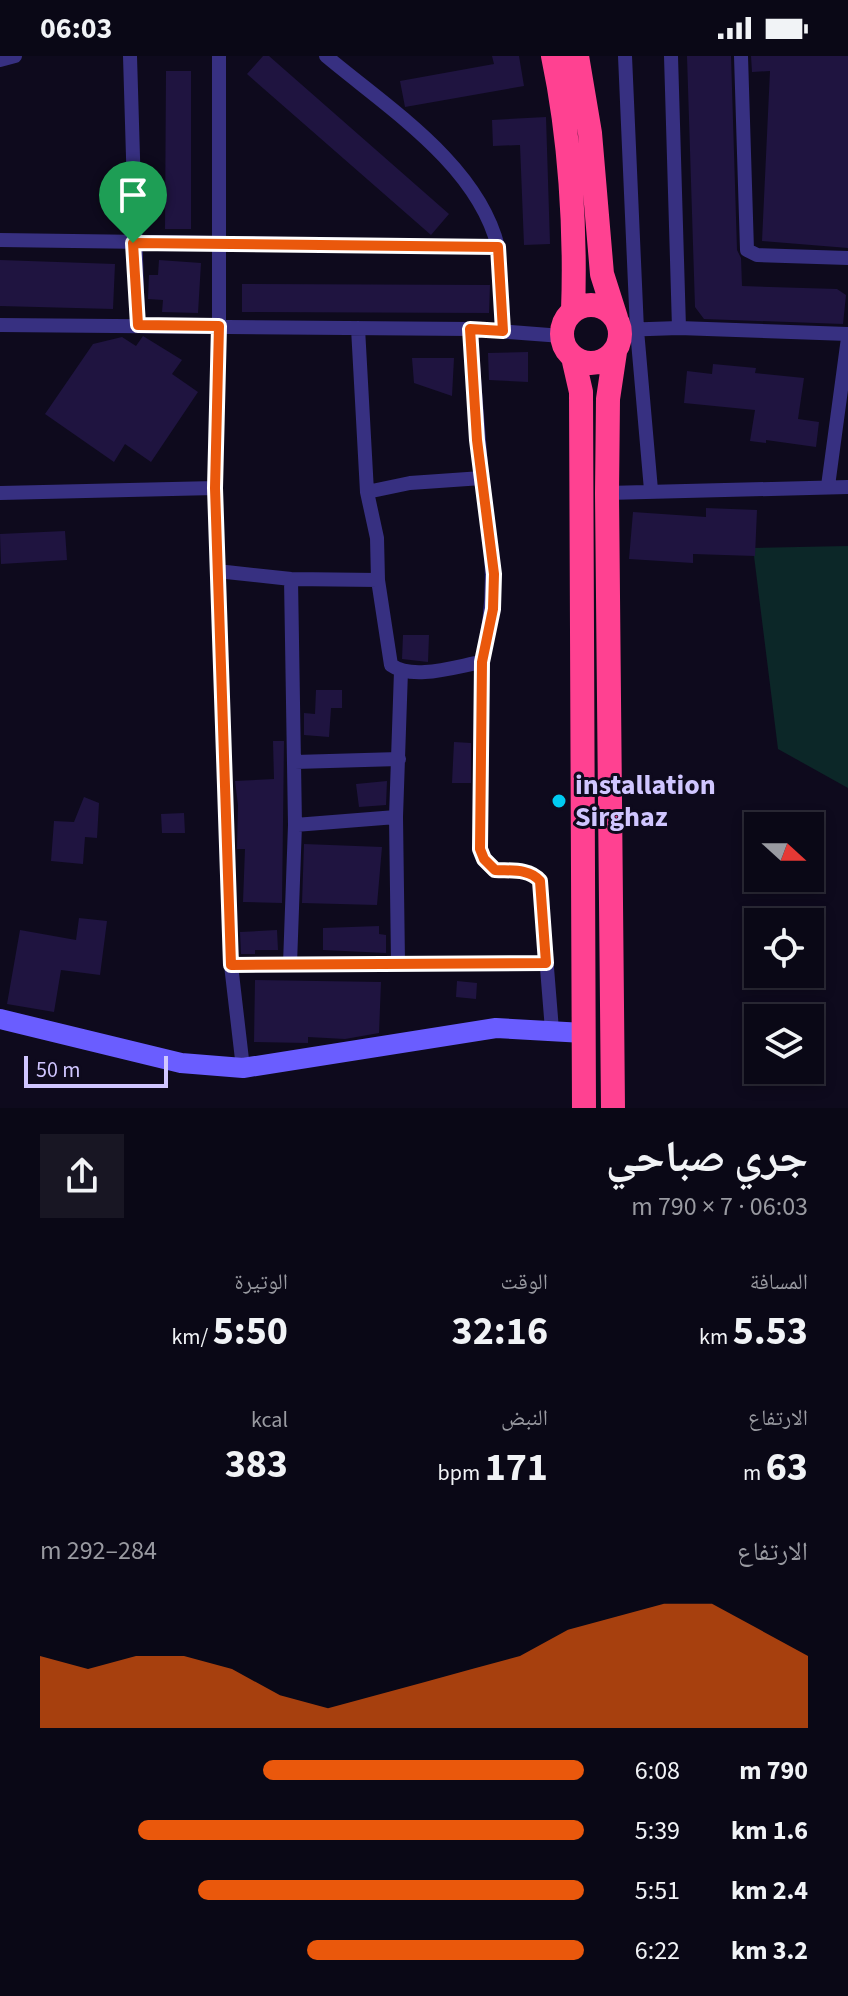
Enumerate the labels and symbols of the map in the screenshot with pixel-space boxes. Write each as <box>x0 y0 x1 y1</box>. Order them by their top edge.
pin <box>99 161 167 243</box>
place label: installation Sirghaz <box>575 765 716 837</box>
marker: installation Sirghaz <box>550 792 568 810</box>
north arrow <box>744 812 824 892</box>
scale bar <box>24 1052 168 1088</box>

